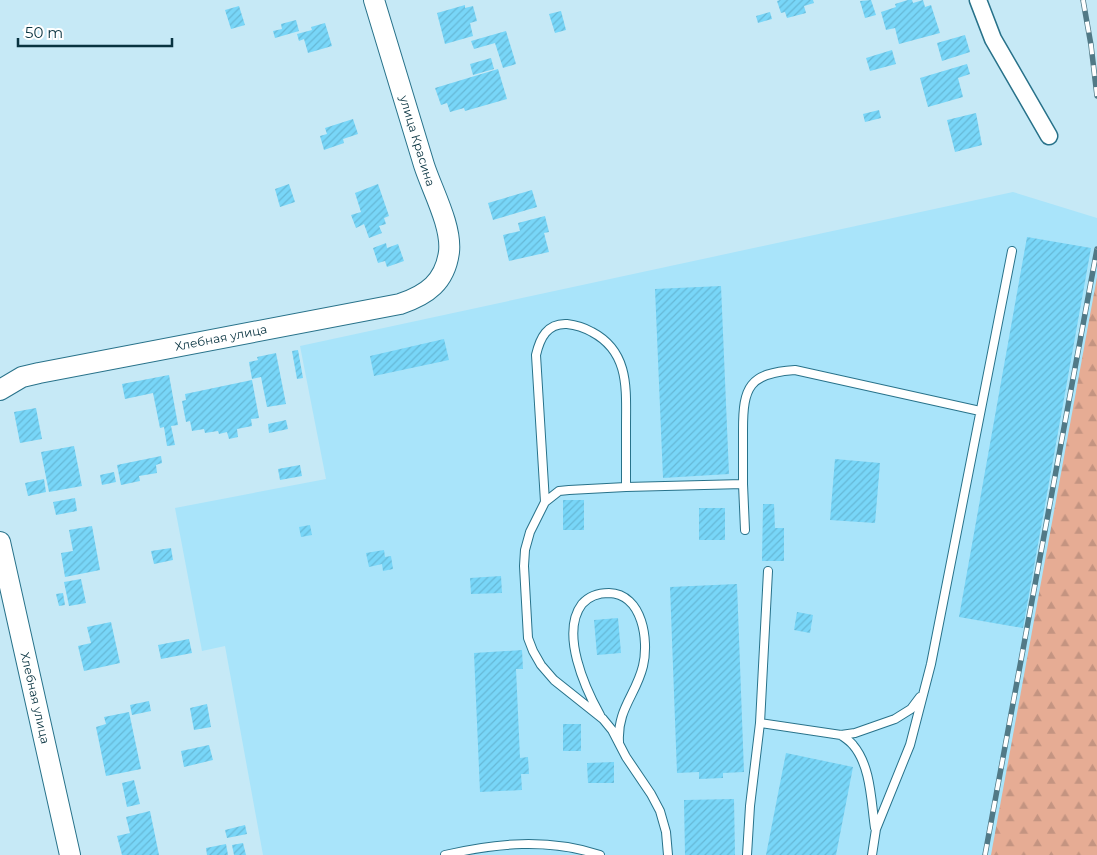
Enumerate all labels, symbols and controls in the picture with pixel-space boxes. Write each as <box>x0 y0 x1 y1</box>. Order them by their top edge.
scale bar <box>18 15 171 47</box>
text: 50 m <box>25 23 63 42</box>
street label: улица Красина <box>396 93 438 188</box>
street label: Хлебная улица <box>174 321 268 354</box>
street label: Хлебная улица <box>18 651 53 745</box>

